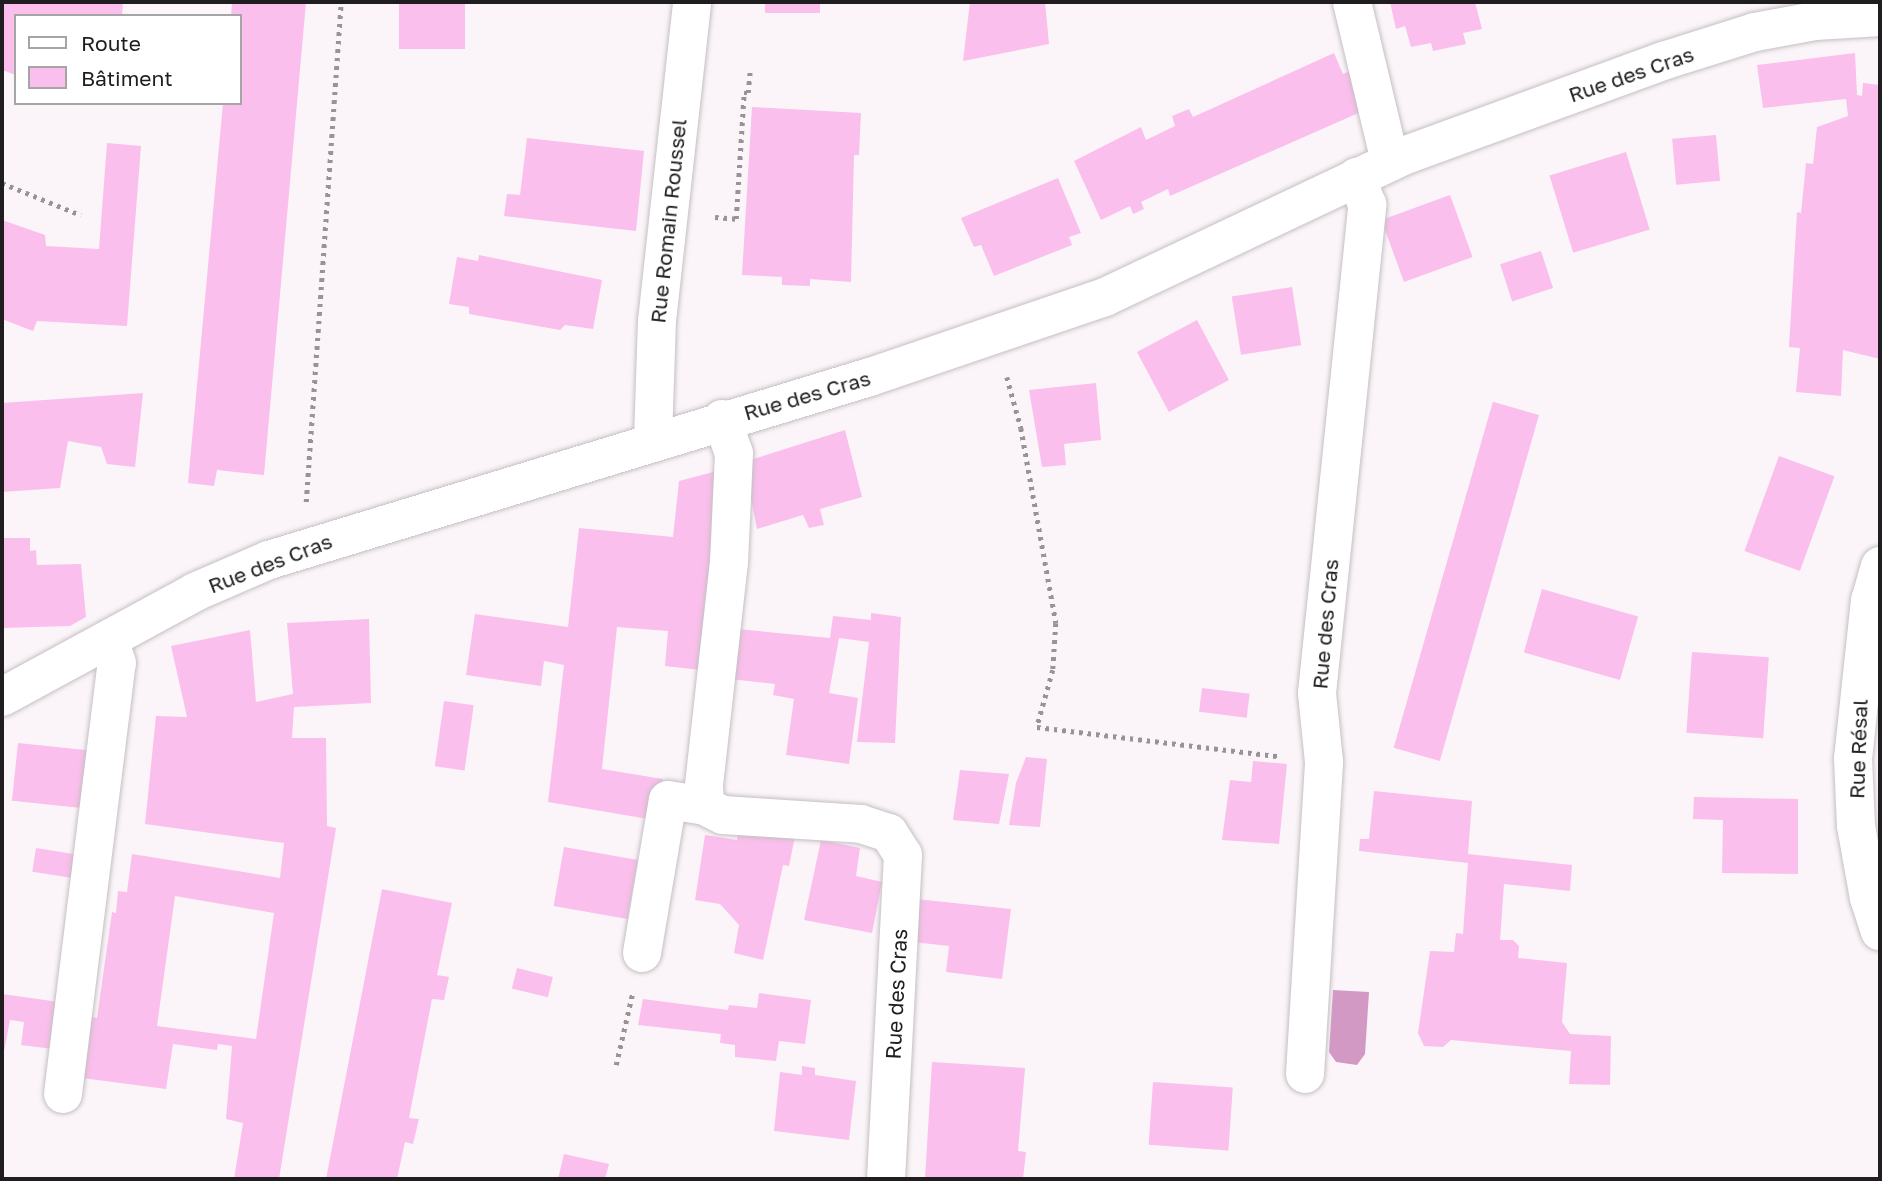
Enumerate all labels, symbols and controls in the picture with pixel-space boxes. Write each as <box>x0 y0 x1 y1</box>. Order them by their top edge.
legend <box>14 14 242 105</box>
text: Route <box>81 30 141 56</box>
street label: Rue des Cras <box>1565 41 1697 107</box>
text: Bâtiment <box>81 65 173 91</box>
street label: Rue Romain Roussel <box>645 118 691 324</box>
street label: Rue des Cras <box>741 365 873 425</box>
street label: Rue des Cras <box>204 528 336 598</box>
street label: Rue des Cras <box>1307 558 1343 690</box>
street label: Rue Résal <box>1844 699 1872 799</box>
street label: Rue des Cras <box>880 928 912 1060</box>

